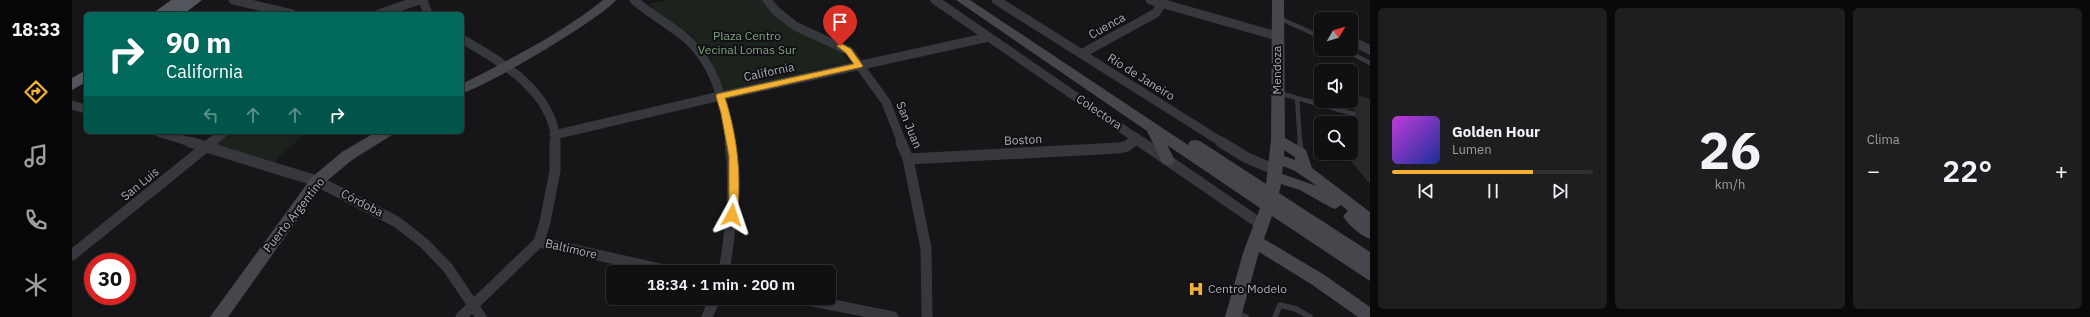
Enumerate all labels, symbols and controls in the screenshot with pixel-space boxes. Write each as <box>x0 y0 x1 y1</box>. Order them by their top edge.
pin <box>823 5 857 46</box>
street label: Cuenca <box>1086 9 1128 42</box>
icon: arrive <box>829 11 851 33</box>
north arrow <box>1314 12 1358 56</box>
map controls <box>1314 12 1358 160</box>
text: 18:33 <box>11 18 61 41</box>
text: 90 m <box>166 24 231 61</box>
icon: right <box>100 28 152 80</box>
park label: Plaza Centro Vecinal Lomas Sur <box>698 28 797 57</box>
street label: Mendoza <box>1269 45 1284 94</box>
street label: Río de Janeiro <box>1105 50 1178 103</box>
street label: California <box>742 59 796 84</box>
text: California <box>166 60 243 83</box>
button: sound <box>1314 64 1358 108</box>
icon: directions <box>22 78 50 106</box>
street label: Colectora <box>1074 91 1125 133</box>
street label: San Juan <box>893 99 926 150</box>
icon: left <box>200 104 222 126</box>
icon: ahead <box>242 104 264 126</box>
icon: ahead <box>284 104 306 126</box>
icon: right <box>326 104 348 126</box>
button: search <box>1314 116 1358 160</box>
text: 26 <box>1699 116 1761 183</box>
text: Golden Hour <box>1452 122 1540 141</box>
street label: Boston <box>1004 131 1042 148</box>
text: Clima <box>1867 131 1900 148</box>
text: Lumen <box>1452 141 1492 158</box>
icon: music <box>22 142 50 170</box>
text: 22° <box>1942 151 1992 190</box>
text: − <box>1867 156 1880 185</box>
text: + <box>2055 156 2068 185</box>
street label: San Luis <box>118 164 162 203</box>
street label: Puerto Argentino <box>260 174 328 255</box>
text: km/h <box>1715 176 1745 193</box>
icon: previous <box>1415 180 1437 202</box>
icon: pause <box>1482 180 1504 202</box>
icon: next <box>1549 180 1571 202</box>
street label: Córdoba <box>339 186 386 220</box>
position arrow <box>711 194 753 236</box>
icon: phone <box>22 206 50 234</box>
street label: Baltimore <box>544 235 599 262</box>
speed limit sign: 30 <box>84 253 136 305</box>
icon: climate <box>22 271 50 299</box>
text: 18:34 · 1 min · 200 m <box>647 275 795 294</box>
hospital icon: Centro Modelo <box>1187 280 1205 298</box>
place label: Centro Modelo <box>1208 281 1287 296</box>

